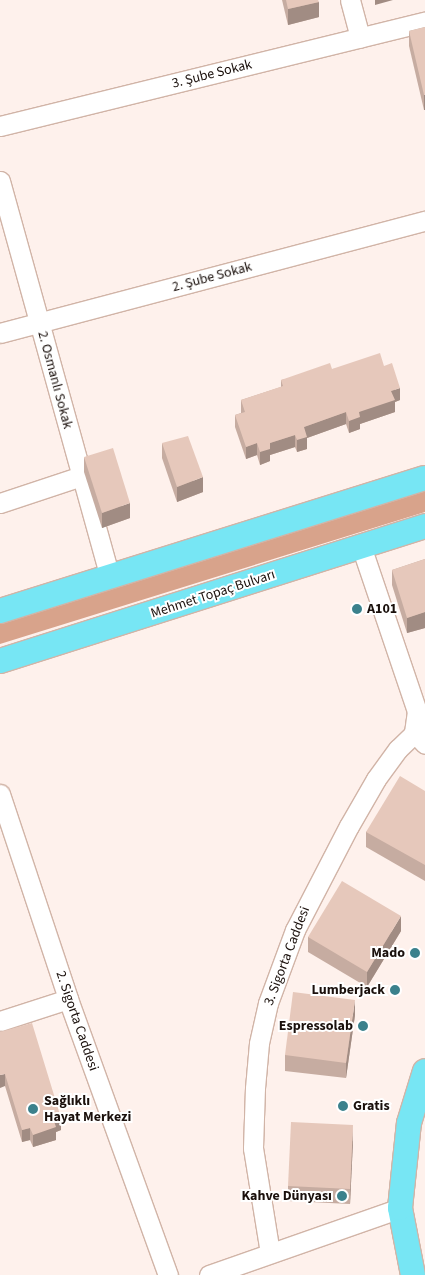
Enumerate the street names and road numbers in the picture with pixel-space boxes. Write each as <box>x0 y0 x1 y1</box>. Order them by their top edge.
street label: 3. Şube Sokak <box>170 56 254 92</box>
street label: 2. Şube Sokak <box>170 258 254 296</box>
street label: 2. Osmanlı Sokak <box>34 329 76 431</box>
street label: Mehmet Topaç Bulvarı <box>149 566 277 622</box>
street label: 3. Sigorta Caddesi <box>260 904 314 1008</box>
street label: 2. Sigorta Caddesi <box>52 969 102 1073</box>

